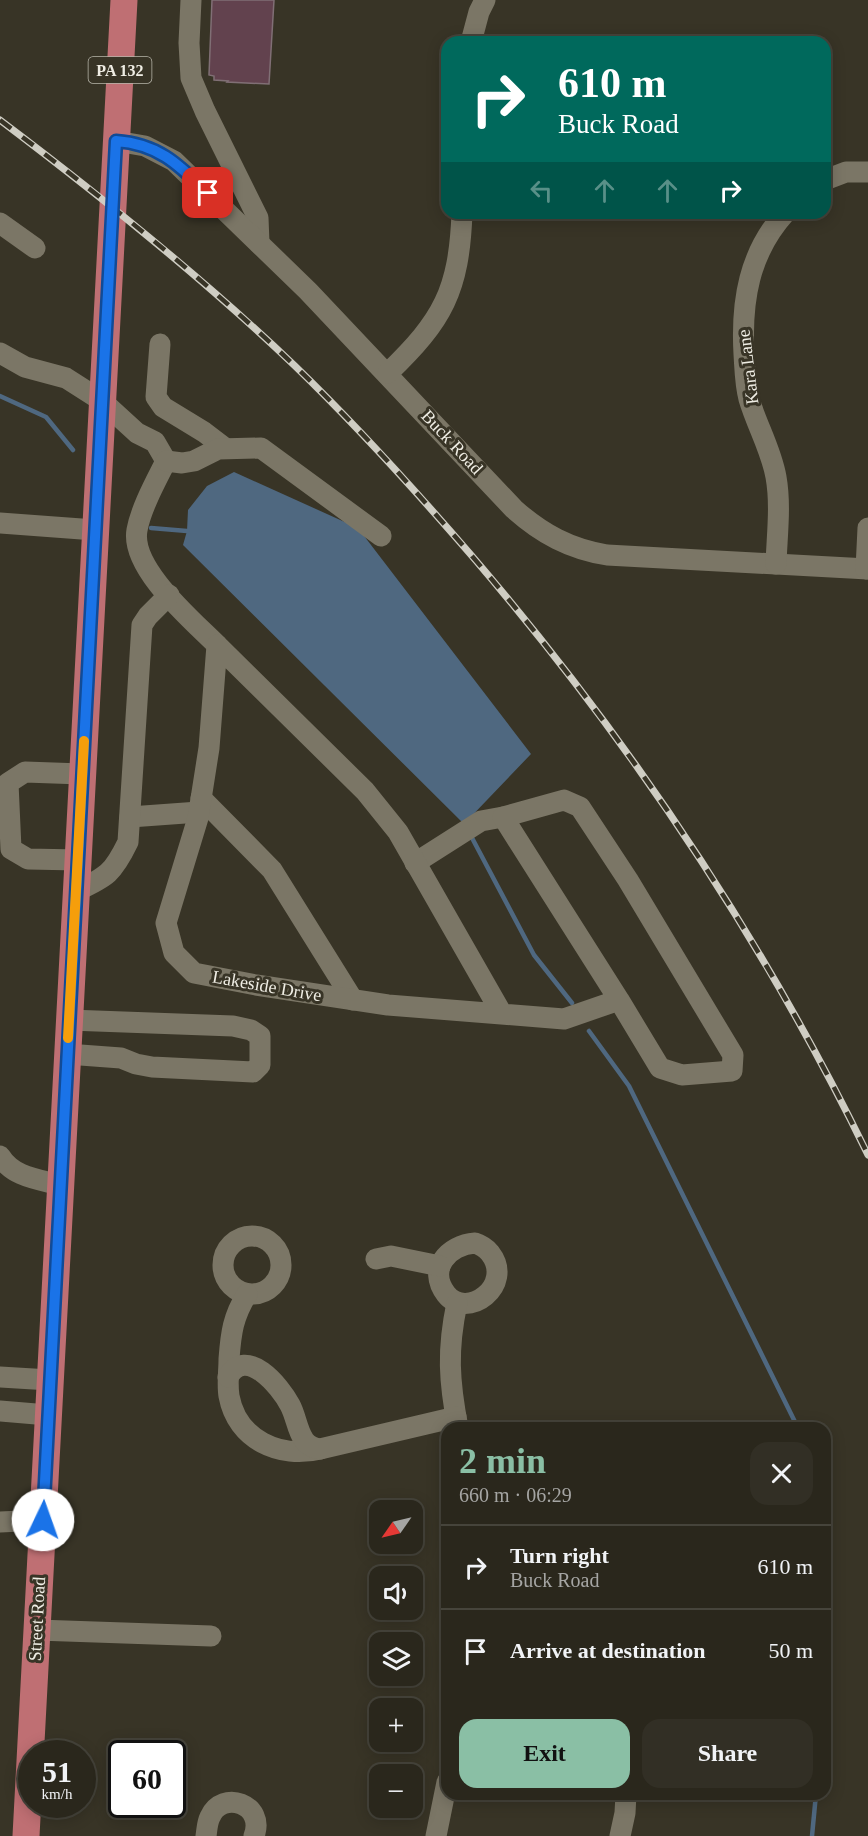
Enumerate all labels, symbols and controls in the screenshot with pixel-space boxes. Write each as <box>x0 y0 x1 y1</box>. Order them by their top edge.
road number: PA 132 <box>88 57 152 83</box>
icon: right <box>459 60 537 138</box>
text: 610 m <box>558 60 667 106</box>
text: Buck Road <box>558 109 679 139</box>
pin <box>182 167 233 218</box>
icon: left <box>525 174 558 207</box>
icon: ahead <box>588 174 621 207</box>
icon: ahead <box>651 174 684 207</box>
icon: right <box>714 174 747 207</box>
icon: arrive <box>191 176 224 209</box>
street label: Kara Lane <box>733 328 763 406</box>
street label: Buck Road <box>417 406 487 478</box>
street label: Lakeside Drive <box>211 967 323 1005</box>
text: 2 min <box>459 1441 546 1481</box>
button: close <box>750 1442 813 1505</box>
text: 660 m · 06:29 <box>459 1484 572 1506</box>
position arrow <box>11 1488 75 1552</box>
north arrow <box>369 1500 423 1554</box>
map controls <box>369 1500 423 1818</box>
text: Turn right <box>510 1543 609 1568</box>
icon: right <box>459 1551 492 1584</box>
text: 610 m <box>757 1554 813 1579</box>
button: sound <box>369 1566 423 1620</box>
text: Buck Road <box>510 1569 599 1591</box>
street label: Street Road <box>25 1576 49 1662</box>
button: layers <box>369 1632 423 1686</box>
icon: arrive <box>459 1635 492 1668</box>
text: Arrive at destination <box>510 1638 706 1663</box>
text: 50 m <box>768 1638 813 1663</box>
button: + <box>369 1698 423 1752</box>
button: Exit <box>459 1719 630 1788</box>
button: Share <box>642 1719 813 1788</box>
speed limit sign: 60 <box>108 1740 186 1818</box>
text: 51 <box>42 1755 72 1788</box>
button: − <box>369 1764 423 1818</box>
text: km/h <box>42 1786 72 1802</box>

